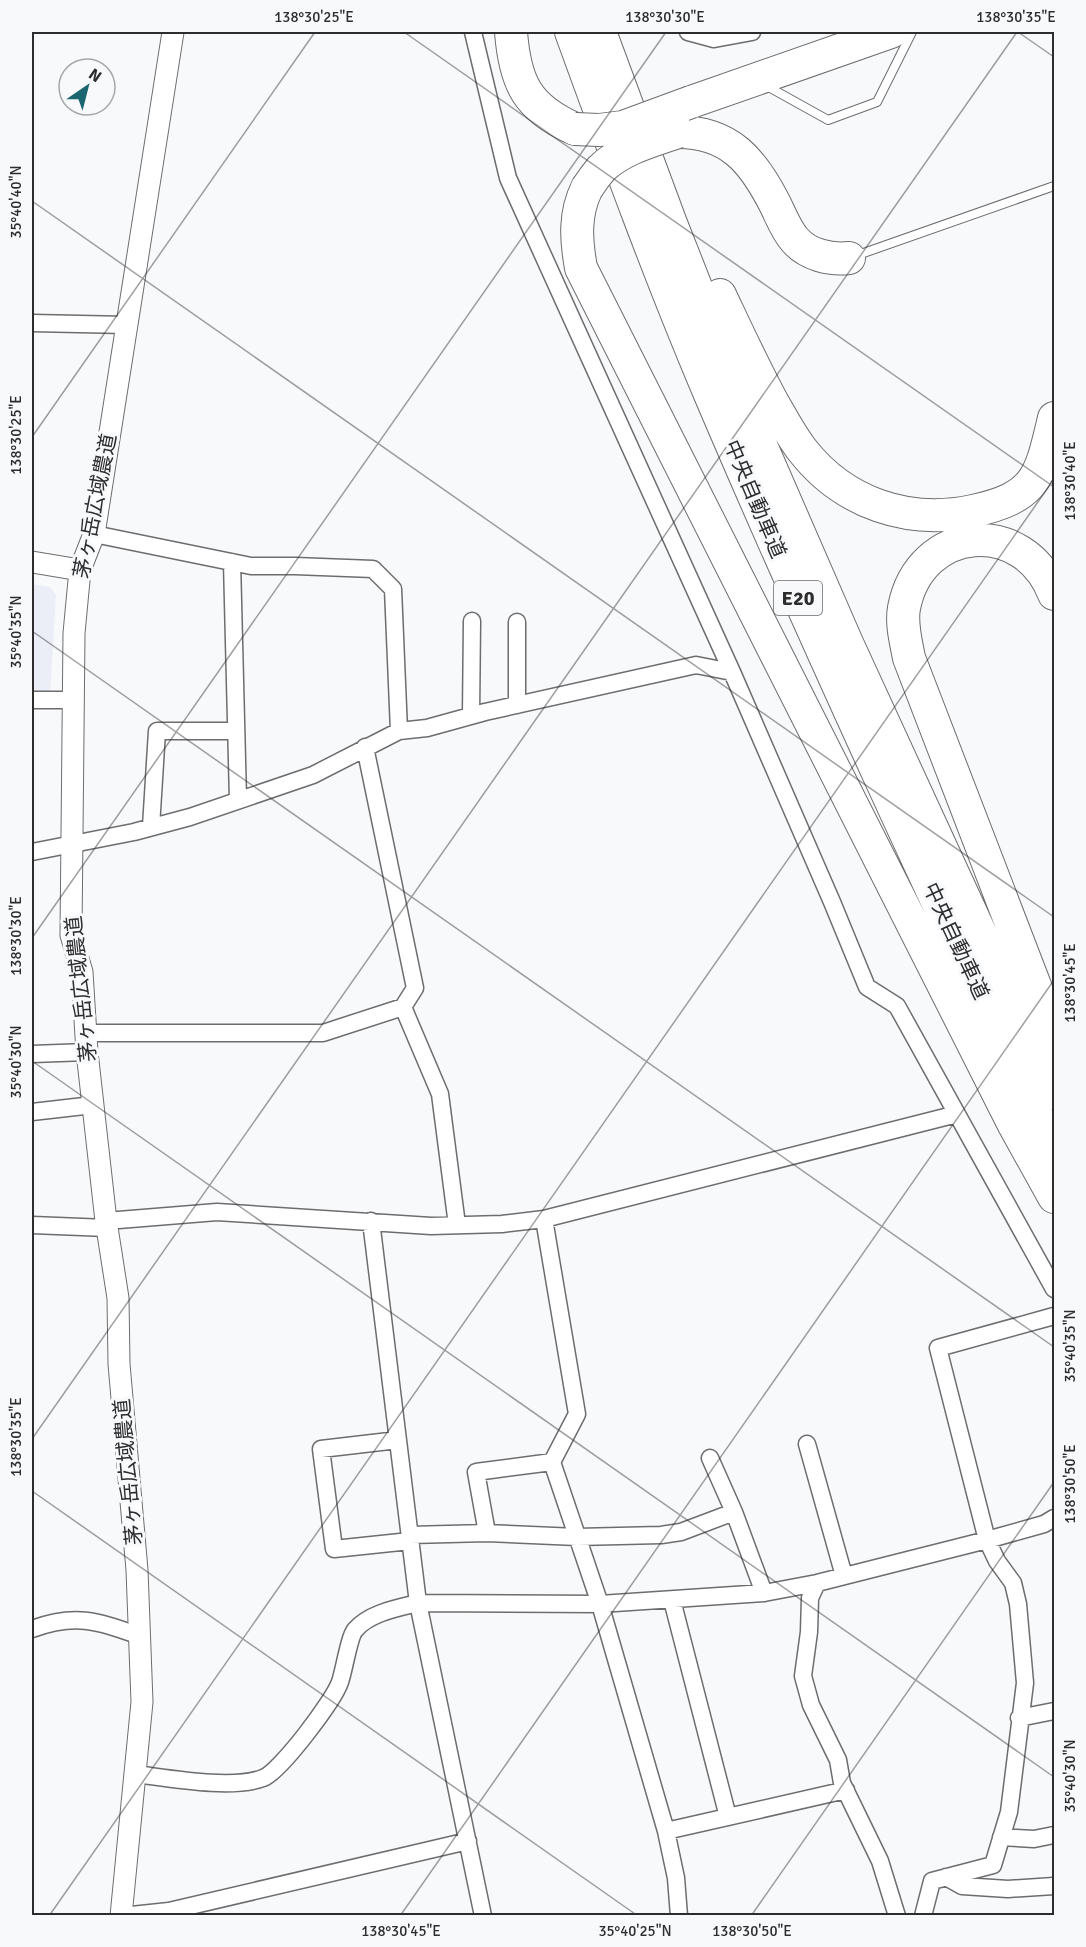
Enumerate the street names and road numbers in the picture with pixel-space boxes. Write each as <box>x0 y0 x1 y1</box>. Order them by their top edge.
street label: 茅ヶ岳広域農道 <box>68 431 122 581</box>
street label: 中央自動車道 <box>718 436 792 562</box>
road number: E20 <box>774 581 822 615</box>
street label: 中央自動車道 <box>918 878 994 1004</box>
street label: 茅ヶ岳広域農道 <box>60 915 102 1063</box>
street label: 茅ヶ岳広域農道 <box>109 1398 147 1546</box>

